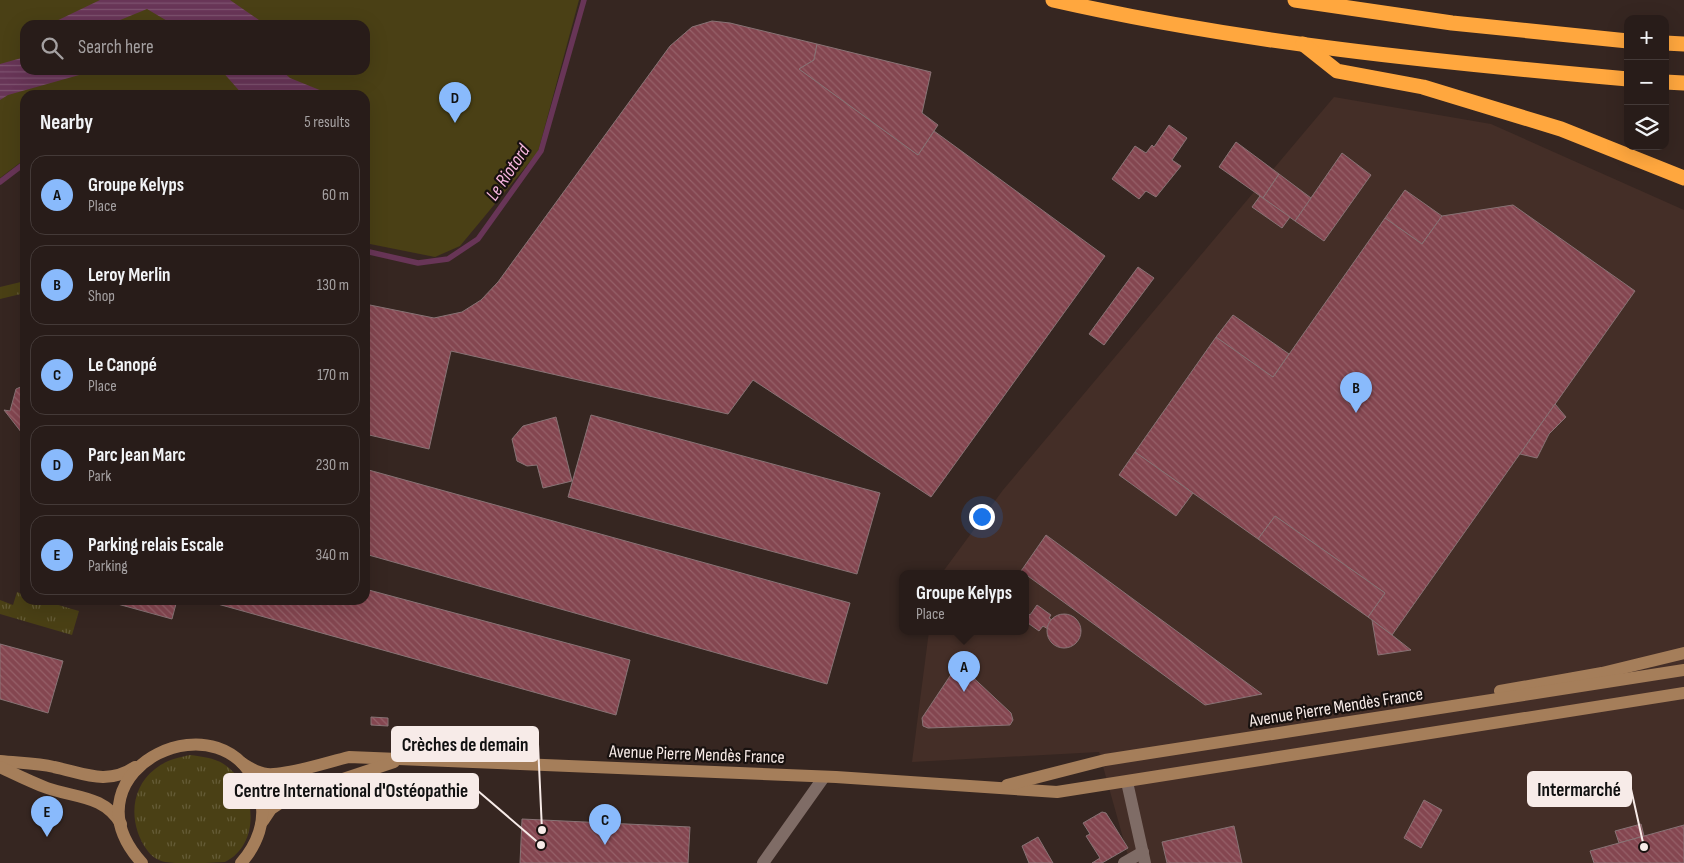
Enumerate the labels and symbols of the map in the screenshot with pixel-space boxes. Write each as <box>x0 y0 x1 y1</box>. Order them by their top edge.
pin: D <box>439 82 471 123</box>
water label: Le Riotord <box>481 139 536 205</box>
pin: B <box>1340 372 1372 413</box>
your location <box>969 504 995 530</box>
pin: A <box>948 651 980 692</box>
street label: Avenue Pierre Mendès France <box>1247 683 1424 732</box>
callout: Crèches de demain <box>392 727 538 761</box>
text: Crèches de demain <box>402 734 528 757</box>
street label: Avenue Pierre Mendès France <box>608 741 785 768</box>
callout: Intermarché <box>1528 772 1631 806</box>
callout: Centre International d'Ostéopathie <box>224 774 478 808</box>
text: Intermarché <box>1537 779 1621 802</box>
text: Centre International d'Ostéopathie <box>234 780 468 803</box>
pin: E <box>31 796 63 837</box>
pin: C <box>589 804 621 845</box>

